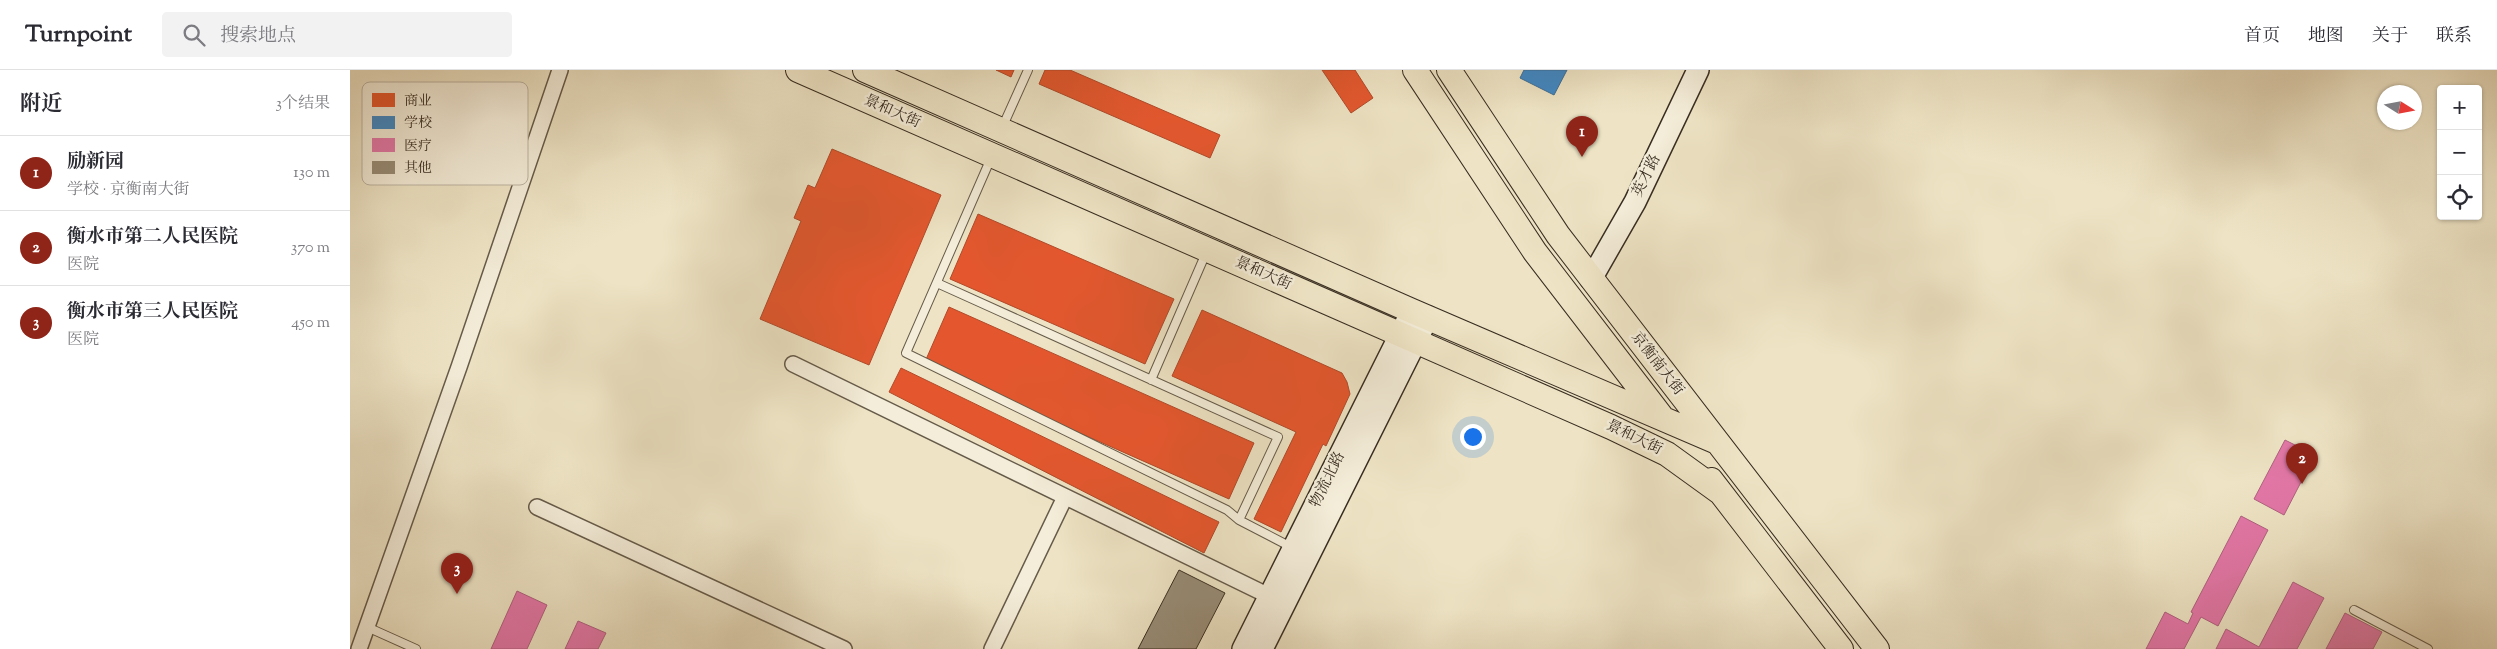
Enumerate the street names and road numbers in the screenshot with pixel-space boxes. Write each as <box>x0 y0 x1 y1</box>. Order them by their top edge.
street label: 景和大街 <box>860 90 924 134</box>
street label: 英才路 <box>1628 151 1666 201</box>
street label: 景和大街 <box>1231 252 1295 296</box>
street label: 京衡南大街 <box>1626 328 1688 400</box>
street label: 景和大街 <box>1602 415 1666 461</box>
street label: 物流北路 <box>1305 448 1351 512</box>

